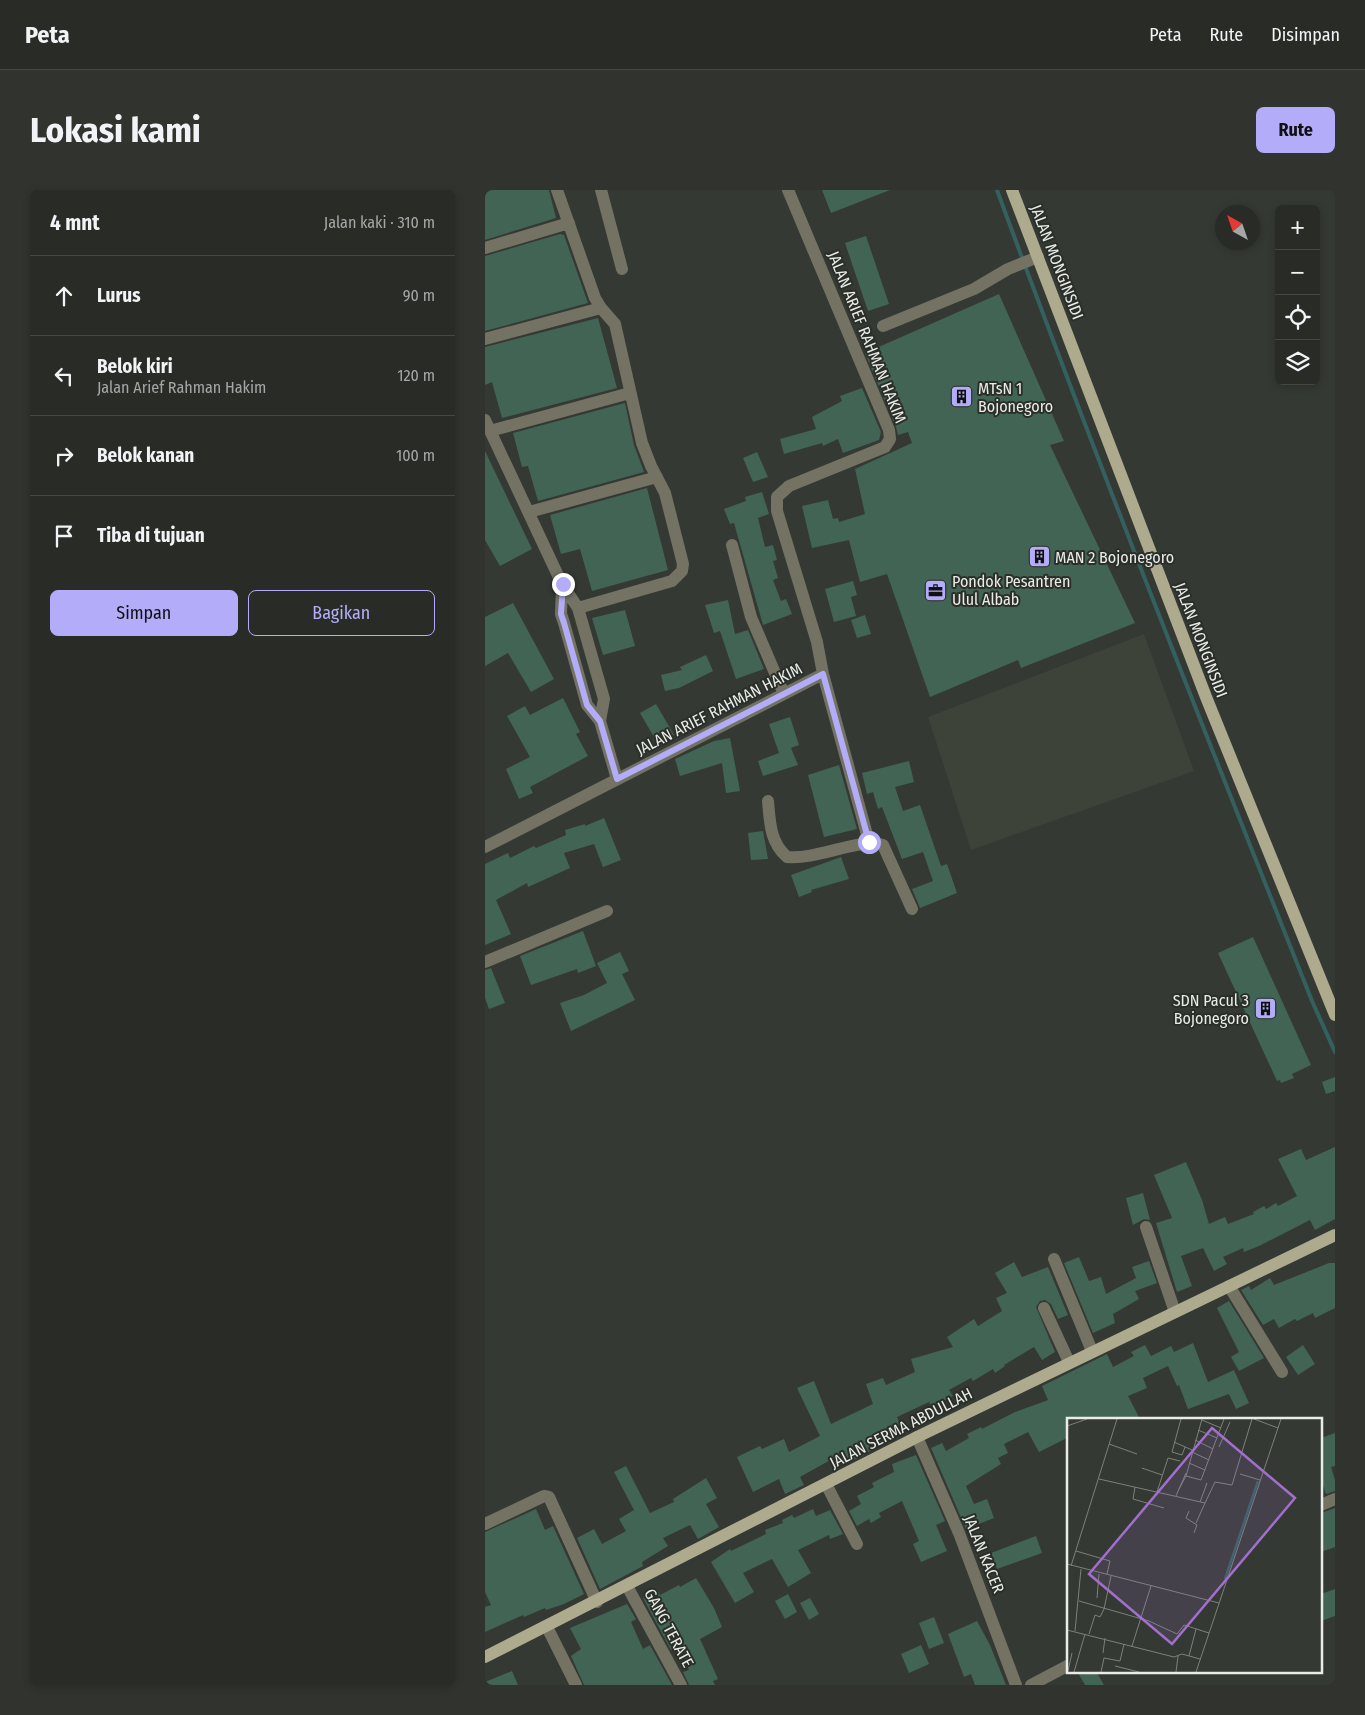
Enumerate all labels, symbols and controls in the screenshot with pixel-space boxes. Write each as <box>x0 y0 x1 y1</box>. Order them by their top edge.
text: Peta <box>25 21 70 49</box>
text: Peta <box>1149 24 1181 46</box>
text: Rute <box>1209 24 1243 46</box>
text: Disimpan <box>1271 24 1340 46</box>
button: Rute <box>1256 107 1335 153</box>
text: Lokasi kami <box>30 109 201 151</box>
street label: JALAN MONGINSIDI <box>1026 202 1088 322</box>
north arrow <box>1215 205 1260 250</box>
map controls <box>1275 205 1320 385</box>
button: + <box>1275 205 1320 250</box>
text: 4 mnt <box>50 210 100 236</box>
text: Jalan kaki · 310 m <box>324 213 435 232</box>
street label: JALAN ARIEF RAHMAN HAKIM <box>824 248 910 426</box>
button: − <box>1275 250 1320 295</box>
icon: ahead <box>50 282 78 310</box>
text: Lurus <box>97 284 141 307</box>
text: 90 m <box>403 286 435 305</box>
button: locate <box>1275 295 1320 340</box>
button: layers <box>1275 340 1320 385</box>
text: Belok kiri <box>97 355 173 378</box>
icon: left <box>50 362 78 390</box>
text: 120 m <box>397 366 435 385</box>
text: Jalan Arief Rahman Hakim <box>97 378 266 397</box>
place label: MTsN 1 Bojonegoro <box>978 379 1053 416</box>
building icon: MTsN 1 Bojonegoro <box>950 385 974 409</box>
icon: right <box>50 442 78 470</box>
text: Belok kanan <box>97 444 194 467</box>
text: 100 m <box>396 446 435 465</box>
icon: arrive <box>50 522 78 550</box>
text: Tiba di tujuan <box>97 524 205 547</box>
building icon: MAN 2 Bojonegoro <box>1027 545 1051 569</box>
place label: MAN 2 Bojonegoro <box>1055 548 1174 567</box>
place label: Pondok Pesantren Ulul Albab <box>952 572 1070 609</box>
route end <box>552 573 575 596</box>
office icon: Pondok Pesantren Ulul Albab <box>924 578 948 602</box>
street label: JALAN MONGINSIDI <box>1170 580 1232 700</box>
button: Simpan <box>50 590 238 636</box>
button: Bagikan <box>248 590 435 636</box>
street label: JALAN ARIEF RAHMAN HAKIM <box>633 659 805 759</box>
route start <box>858 831 881 854</box>
place label: SDN Pacul 3 Bojonegoro <box>1173 991 1249 1028</box>
building icon: SDN Pacul 3 Bojonegoro <box>1253 997 1277 1021</box>
street label: JALAN SERMA ABDULLAH <box>826 1384 976 1472</box>
inset map <box>1067 1418 1323 1672</box>
street label: JALAN KACER <box>960 1512 1008 1596</box>
street label: GANG TERATE <box>640 1585 698 1671</box>

